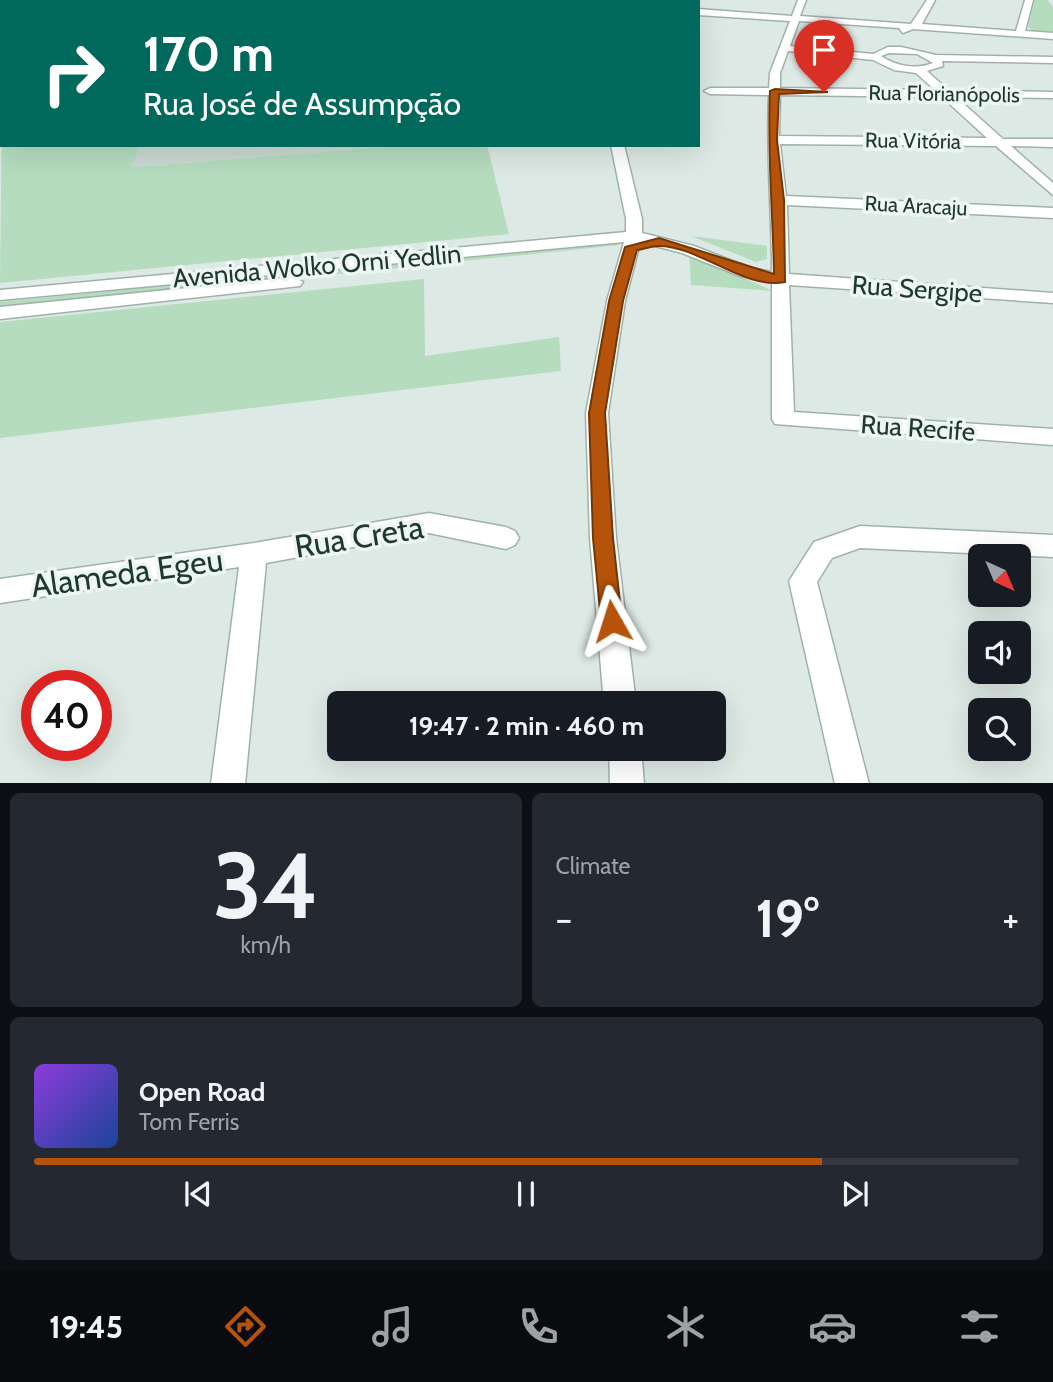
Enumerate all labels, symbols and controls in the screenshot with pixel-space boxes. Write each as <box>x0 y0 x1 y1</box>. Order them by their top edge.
pin <box>794 20 854 92</box>
text: 170 m <box>143 24 274 83</box>
icon: right <box>28 28 119 119</box>
icon: arrive <box>805 31 843 69</box>
street label: Rua Florianópolis <box>868 80 1020 107</box>
text: Rua José de Assumpção <box>143 84 461 123</box>
street label: Rua Vitória <box>865 127 961 154</box>
street label: Rua Aracaju <box>864 190 968 222</box>
street label: Avenida Wolko Orni Yedlin <box>171 237 463 295</box>
street label: Rua Sergipe <box>851 268 983 310</box>
street label: Rua Recife <box>860 408 976 448</box>
street label: Rua Creta <box>292 507 427 566</box>
street label: Alameda Egeu <box>28 540 225 605</box>
north arrow <box>968 544 1031 607</box>
map controls <box>968 544 1031 761</box>
position arrow <box>575 584 649 658</box>
button: sound <box>968 621 1031 684</box>
speed limit sign: 40 <box>21 670 112 761</box>
button: search <box>968 698 1031 761</box>
text: 19:47 · 2 min · 460 m <box>409 710 644 742</box>
text: 34 <box>213 830 319 941</box>
text: Climate <box>556 852 630 880</box>
text: 19° <box>756 887 819 950</box>
text: − <box>556 895 572 942</box>
text: + <box>1002 895 1019 942</box>
text: km/h <box>241 931 291 959</box>
text: Open Road <box>139 1076 265 1108</box>
text: Tom Ferris <box>139 1108 239 1136</box>
icon: previous <box>179 1175 217 1213</box>
icon: pause <box>507 1175 545 1213</box>
icon: next <box>836 1175 874 1213</box>
icon: directions <box>221 1302 270 1351</box>
icon: music <box>368 1302 417 1351</box>
icon: phone <box>514 1302 563 1351</box>
icon: climate <box>661 1302 710 1351</box>
icon: car <box>808 1302 857 1351</box>
icon: filters <box>955 1302 1004 1351</box>
text: 19:45 <box>49 1307 123 1346</box>

